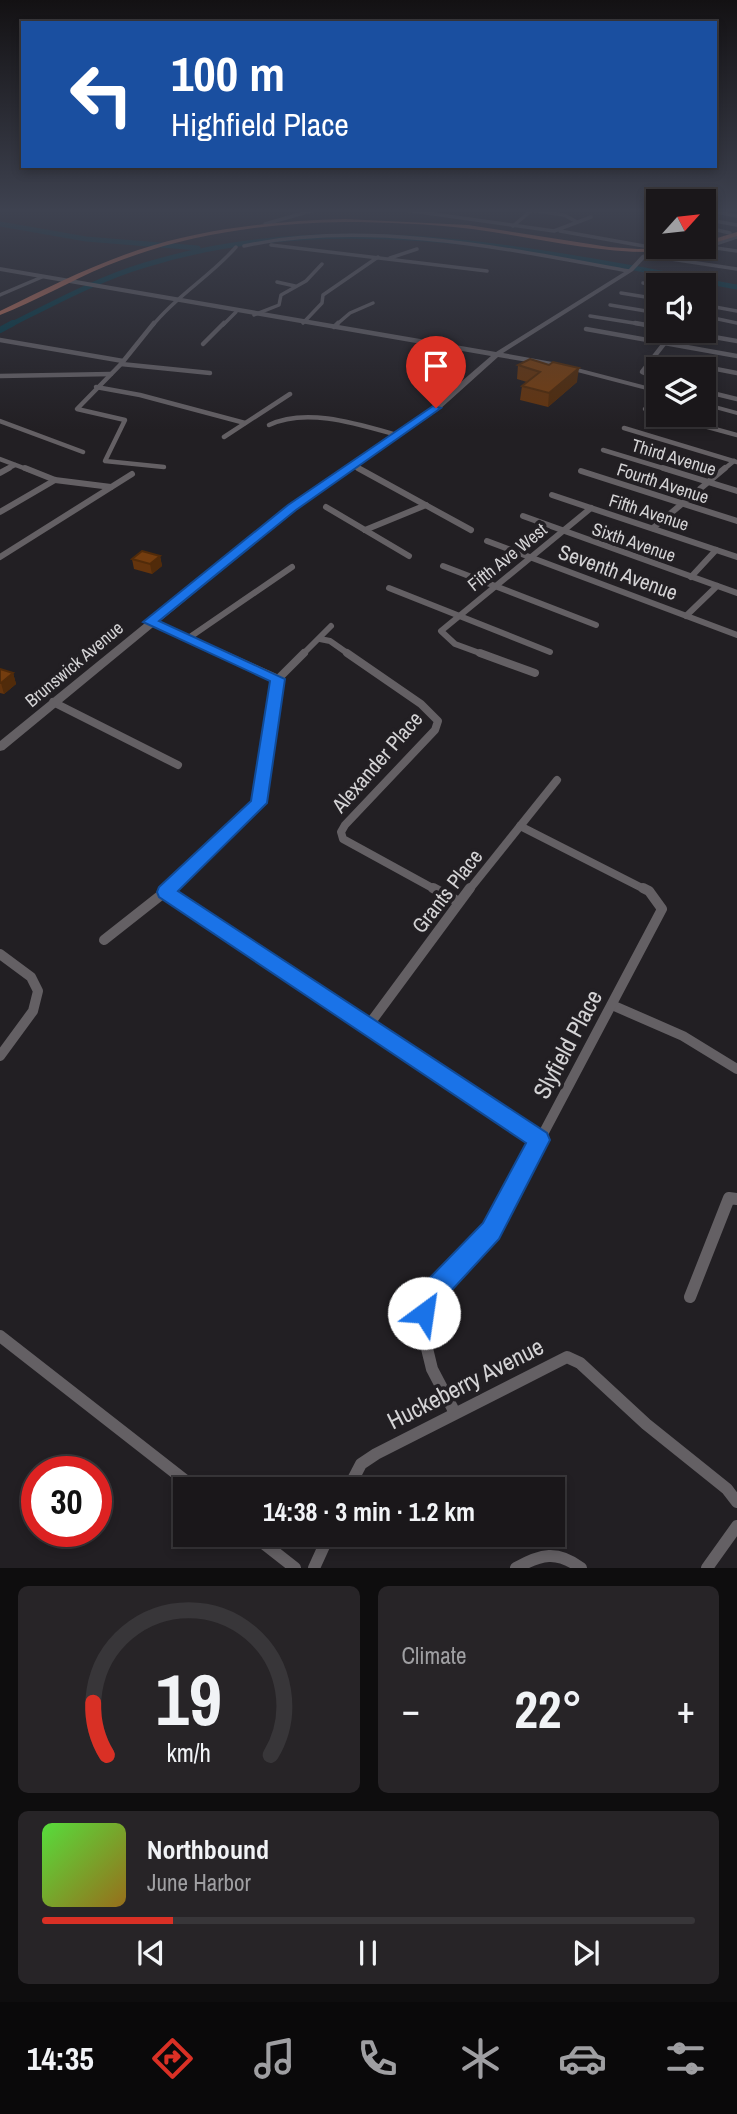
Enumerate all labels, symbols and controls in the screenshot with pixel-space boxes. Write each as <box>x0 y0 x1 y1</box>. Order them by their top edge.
text: 100 m <box>171 40 285 106</box>
icon: left <box>56 49 147 140</box>
text: Highfield Place <box>171 103 349 146</box>
north arrow <box>646 189 716 259</box>
map controls <box>646 189 716 427</box>
button: sound <box>646 273 716 343</box>
pin <box>406 336 466 408</box>
icon: arrive <box>417 347 455 385</box>
button: layers <box>646 357 716 427</box>
street label: Third Avenue <box>628 432 720 482</box>
street label: Fourth Avenue <box>614 456 712 510</box>
street label: Fifth Avenue <box>606 487 692 537</box>
street label: Sixth Avenue <box>589 516 679 568</box>
street label: Fifth Ave West <box>462 517 552 597</box>
street label: Seventh Avenue <box>554 537 682 607</box>
street label: Brunswick Avenue <box>20 615 128 713</box>
street label: Alexander Place <box>324 705 429 820</box>
street label: Grants Place <box>405 843 489 939</box>
street label: Slyfield Place <box>525 984 609 1104</box>
position arrow <box>387 1276 461 1350</box>
street label: Huckeberry Avenue <box>381 1330 549 1436</box>
speed limit sign: 30 <box>21 1456 112 1547</box>
text: 14:38 · 3 min · 1.2 km <box>263 1494 475 1529</box>
text: Climate <box>402 1640 466 1671</box>
text: 19 <box>156 1651 222 1749</box>
text: 22° <box>514 1674 582 1744</box>
text: − <box>402 1684 420 1735</box>
text: + <box>677 1684 695 1735</box>
text: km/h <box>167 1736 211 1770</box>
text: Northbound <box>147 1832 269 1867</box>
text: June Harbor <box>147 1867 251 1898</box>
icon: previous <box>132 1934 170 1972</box>
icon: pause <box>349 1934 387 1972</box>
icon: next <box>567 1934 605 1972</box>
icon: directions <box>148 2034 197 2083</box>
icon: music <box>250 2034 299 2083</box>
icon: phone <box>353 2034 402 2083</box>
icon: climate <box>456 2034 505 2083</box>
icon: car <box>558 2034 607 2083</box>
icon: filters <box>661 2034 710 2083</box>
text: 14:35 <box>27 2037 94 2080</box>

